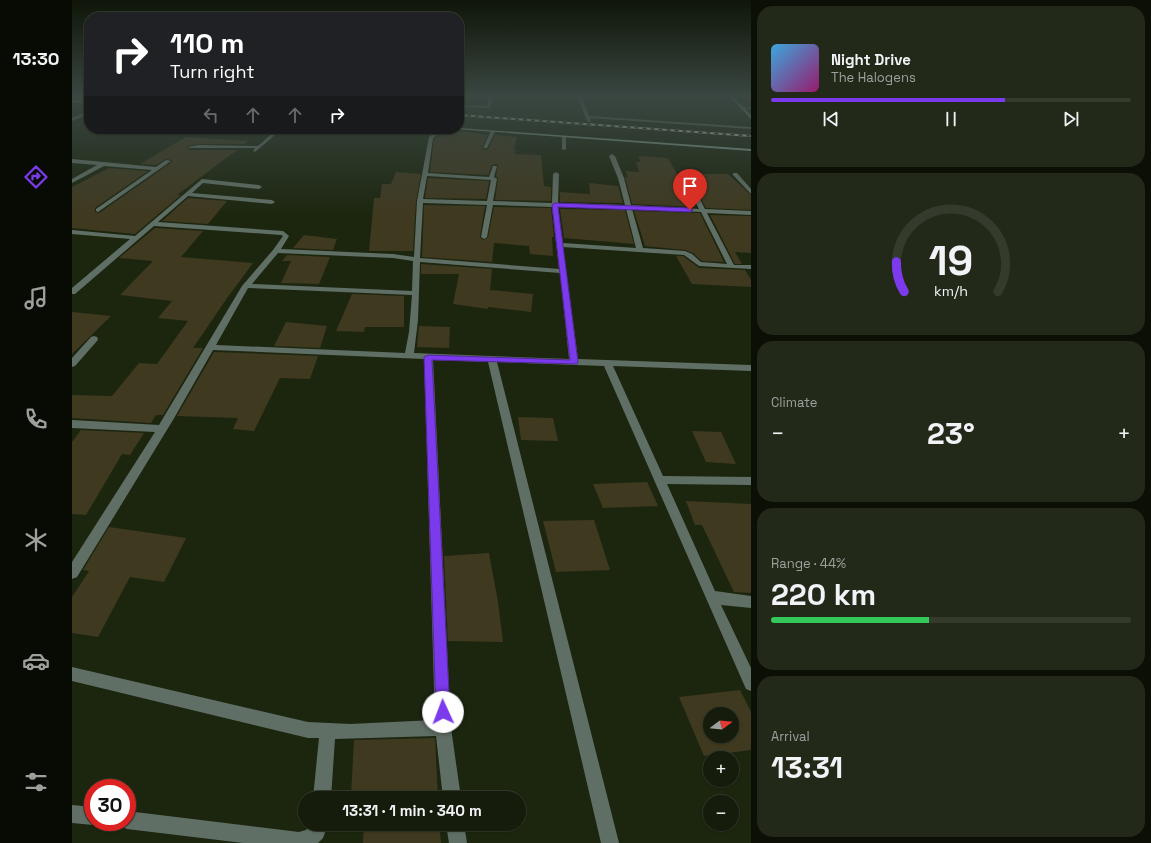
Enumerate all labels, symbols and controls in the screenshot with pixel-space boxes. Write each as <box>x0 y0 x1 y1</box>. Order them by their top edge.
text: 110 m <box>170 25 244 61</box>
icon: right <box>104 28 156 80</box>
text: 13:30 <box>12 47 60 70</box>
text: Night Drive <box>831 50 911 69</box>
text: Turn right <box>170 60 254 83</box>
text: The Halogens <box>831 69 916 86</box>
icon: left <box>200 104 222 126</box>
icon: ahead <box>242 104 264 126</box>
icon: ahead <box>284 104 306 126</box>
icon: right <box>326 104 348 126</box>
icon: previous <box>820 108 842 130</box>
icon: pause <box>940 108 962 130</box>
icon: next <box>1060 108 1082 130</box>
icon: directions <box>22 163 50 191</box>
pin <box>673 169 707 210</box>
icon: arrive <box>679 175 701 197</box>
text: 19 <box>929 234 973 287</box>
text: km/h <box>934 282 968 300</box>
icon: music <box>22 284 50 312</box>
text: Climate <box>771 394 817 411</box>
icon: phone <box>22 405 50 433</box>
text: 23° <box>927 414 975 453</box>
text: − <box>771 419 785 447</box>
text: + <box>1117 419 1131 447</box>
icon: climate <box>22 526 50 554</box>
text: Range · 44% <box>771 555 846 572</box>
text: 220 km <box>771 575 876 614</box>
icon: car <box>22 647 50 675</box>
position arrow <box>422 691 464 733</box>
north arrow <box>703 707 739 743</box>
map controls <box>703 707 739 831</box>
text: Arrival <box>771 728 810 745</box>
text: 13:31 <box>771 748 843 787</box>
button: + <box>703 751 739 787</box>
icon: filters <box>22 768 50 796</box>
speed limit sign: 30 <box>84 779 136 831</box>
button: − <box>703 795 739 831</box>
text: 13:31 · 1 min · 340 m <box>342 801 482 820</box>

